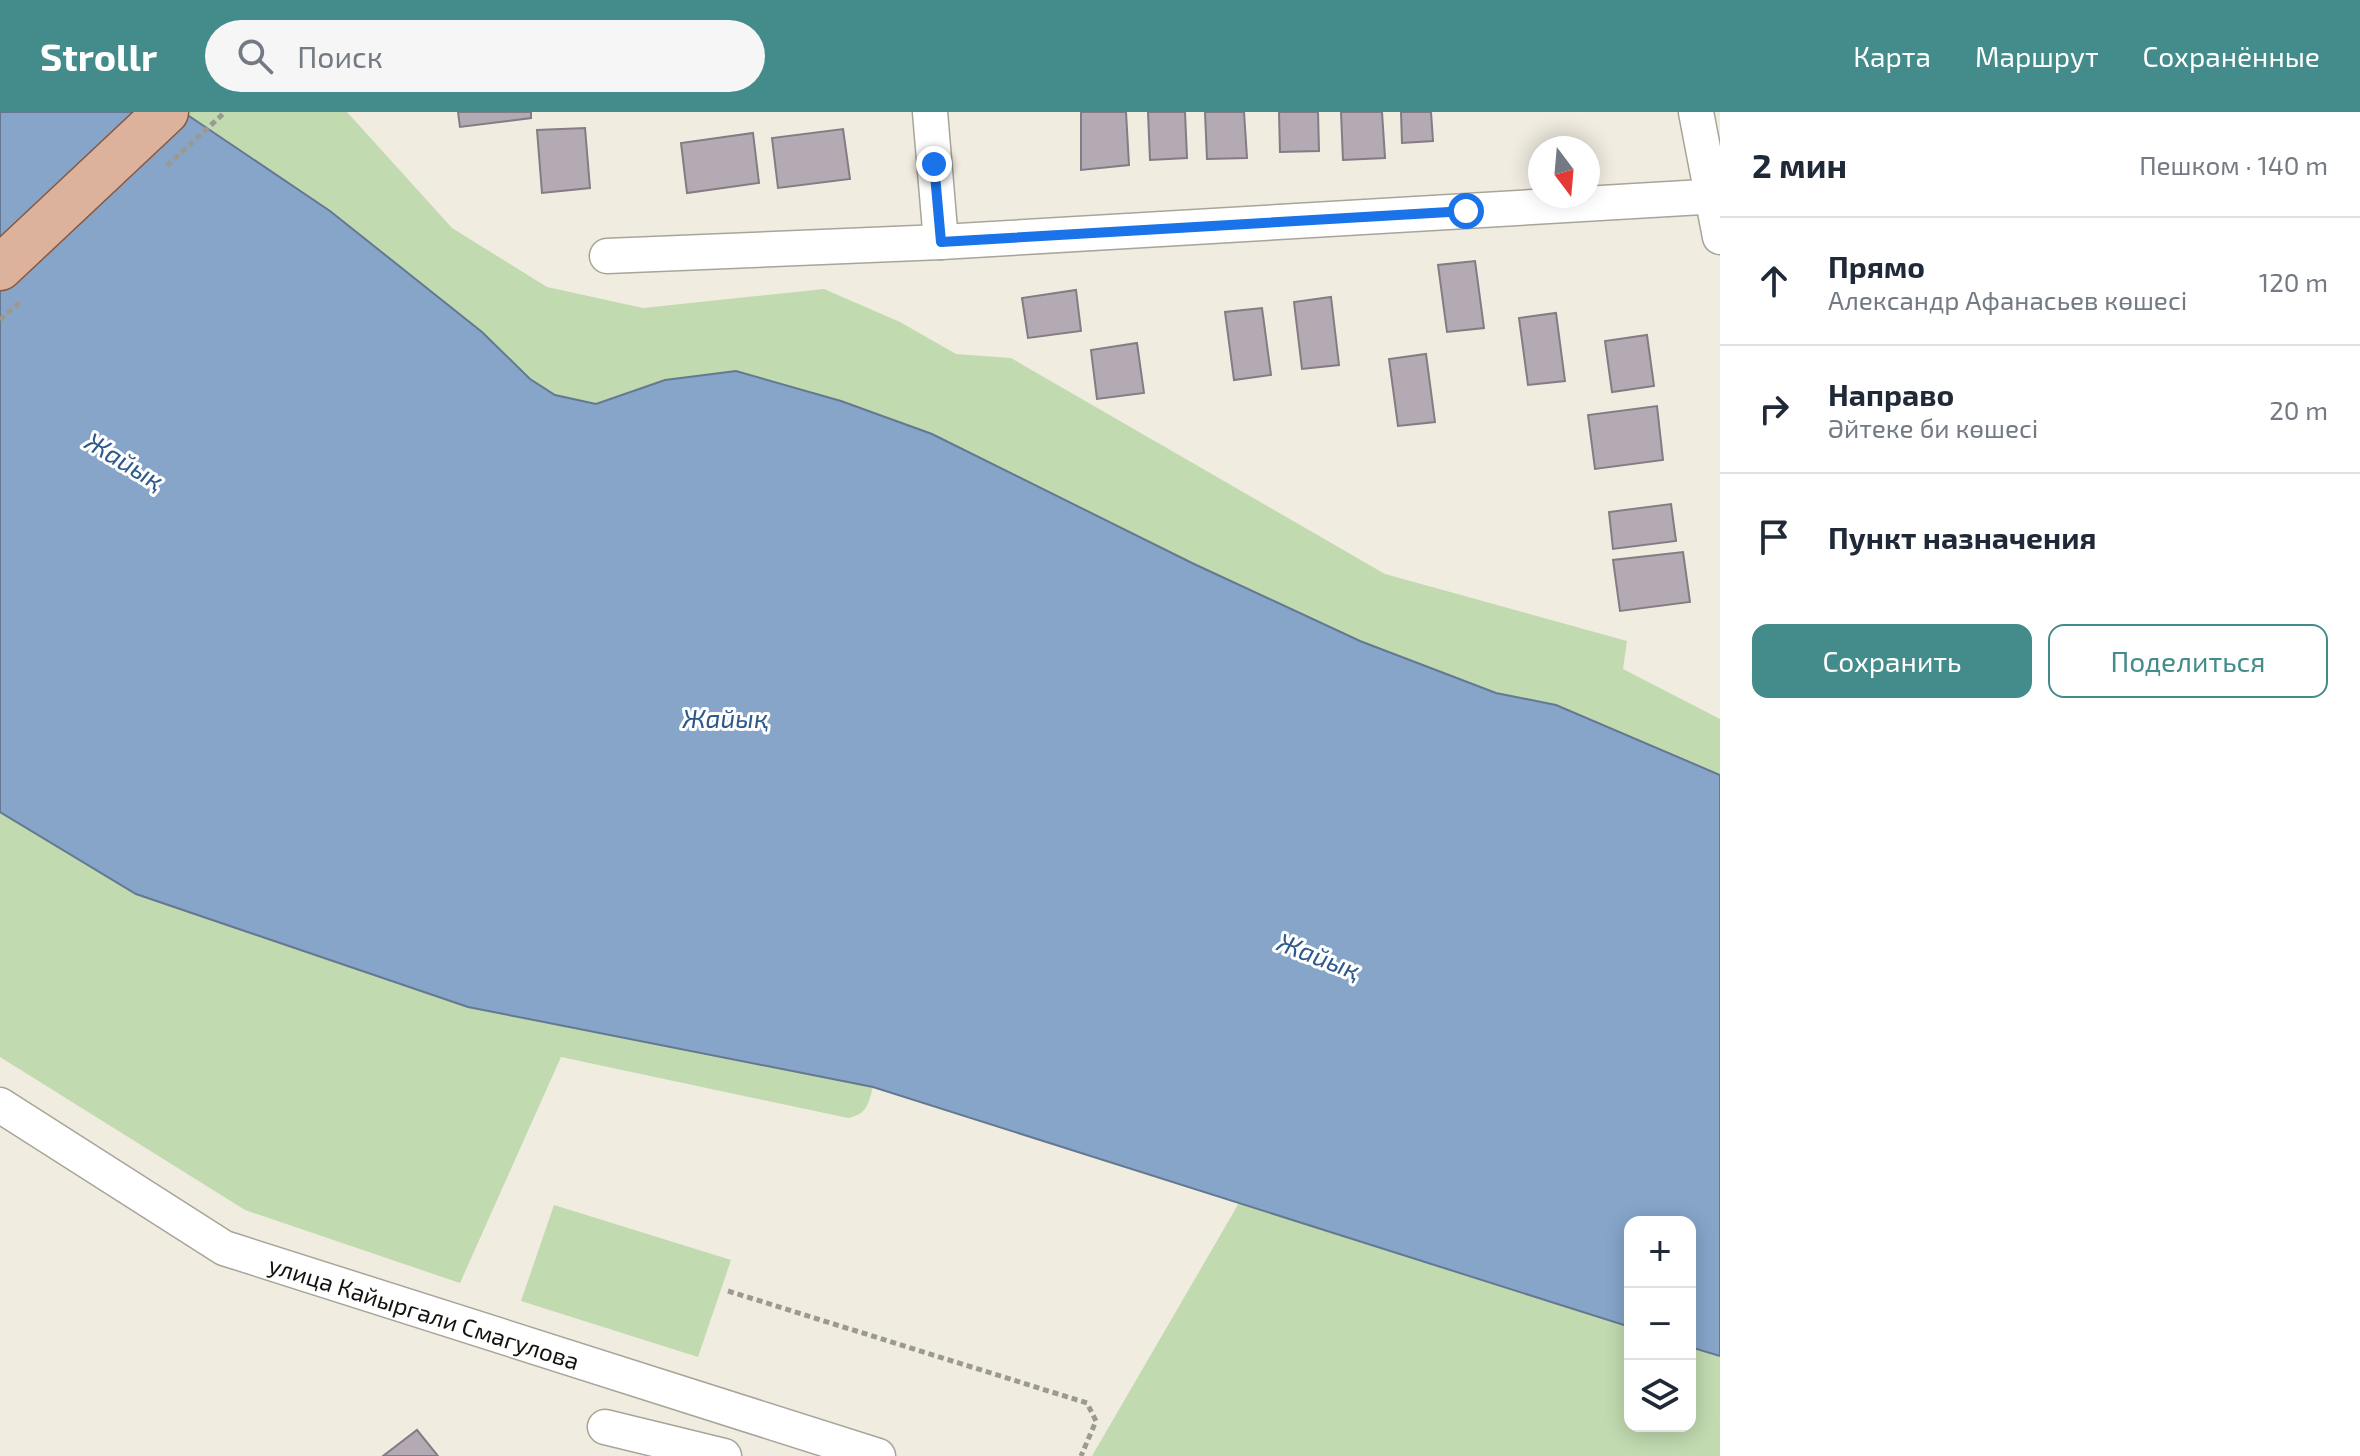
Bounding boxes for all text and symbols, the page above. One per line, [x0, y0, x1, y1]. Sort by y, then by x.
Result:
search box [205, 20, 765, 92]
text: Strollr [40, 33, 157, 79]
icon: search [233, 34, 277, 78]
text: Поиск [297, 38, 383, 74]
text: Карта [1853, 39, 1931, 73]
text: Маршрут [1975, 39, 2099, 73]
text: Сохранённые [2143, 39, 2320, 73]
north arrow [1528, 136, 1600, 208]
text: 2 мин [1752, 144, 1847, 185]
route end [916, 146, 952, 182]
text: Пешком · 140 m [2139, 149, 2328, 180]
route start [1448, 193, 1484, 229]
text: Прямо [1828, 248, 1925, 284]
icon: ahead [1752, 259, 1796, 303]
text: 120 m [2259, 266, 2328, 297]
text: Александр Афанасьев көшесі [1828, 284, 2187, 315]
text: Направо [1828, 376, 1954, 412]
icon: right [1752, 387, 1796, 431]
text: 20 m [2269, 394, 2328, 425]
text: Әйтеке би көшесі [1828, 412, 2038, 443]
water label: Жайық [80, 424, 170, 495]
icon: arrive [1752, 515, 1796, 559]
text: Пункт назначения [1828, 519, 2096, 555]
button: Сохранить [1752, 624, 2032, 698]
button: Поделиться [2048, 624, 2328, 698]
water label: Жайық [681, 702, 768, 733]
water label: Жайық [1273, 925, 1365, 985]
map controls [1624, 1216, 1696, 1432]
button: + [1624, 1216, 1696, 1288]
street label: улица Кайыргали Смагулова [265, 1249, 583, 1375]
button: − [1624, 1288, 1696, 1360]
button: layers [1624, 1360, 1696, 1432]

